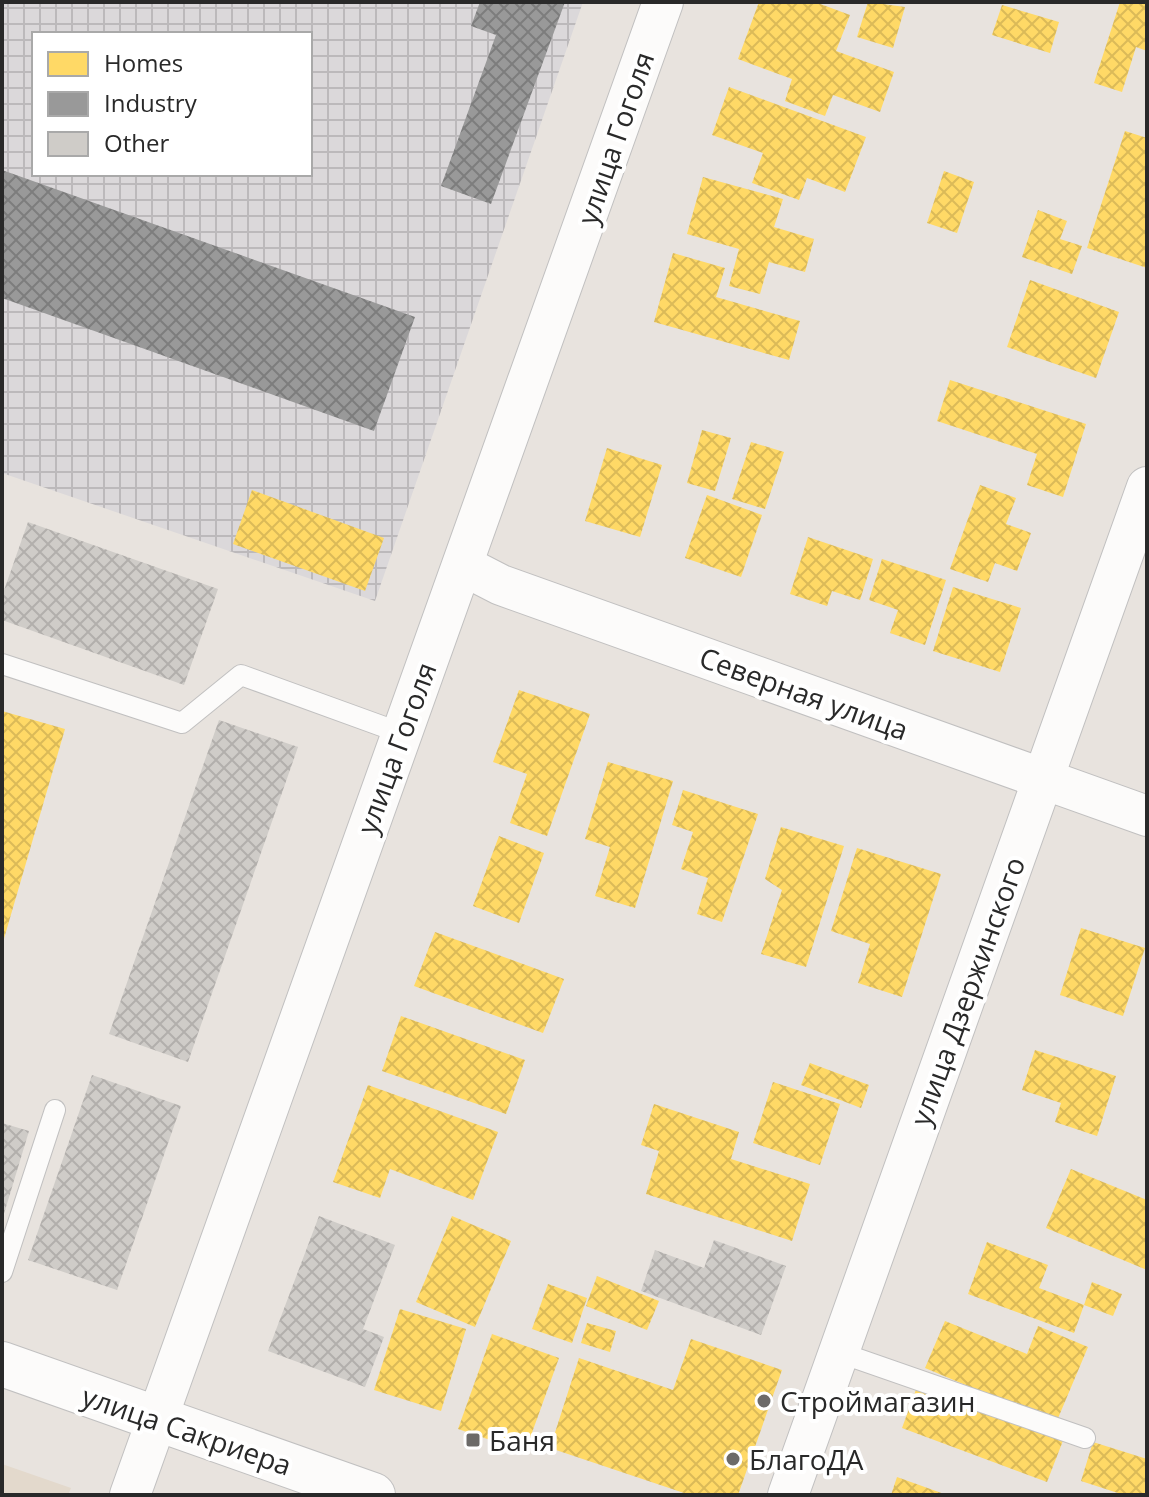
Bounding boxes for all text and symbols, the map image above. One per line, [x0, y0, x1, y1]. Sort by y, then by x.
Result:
legend [32, 32, 312, 176]
text: Homes [104, 46, 183, 79]
street label: улица Гоголя [568, 47, 662, 229]
text: Industry [104, 86, 198, 119]
text: Other [104, 126, 169, 159]
street label: Северная улица [694, 638, 914, 748]
street label: улица Гоголя [347, 657, 445, 839]
street label: улица Дзержинского [901, 851, 1033, 1131]
street label: улица Сакриера [77, 1376, 297, 1484]
place label: Строймагазин [780, 1382, 975, 1420]
marker: Строймагазин [755, 1392, 773, 1410]
place label: Баня [489, 1421, 555, 1459]
marker: Баня [464, 1431, 482, 1449]
place label: БлагоДА [749, 1440, 864, 1478]
marker: БлагоДА [724, 1450, 742, 1468]

